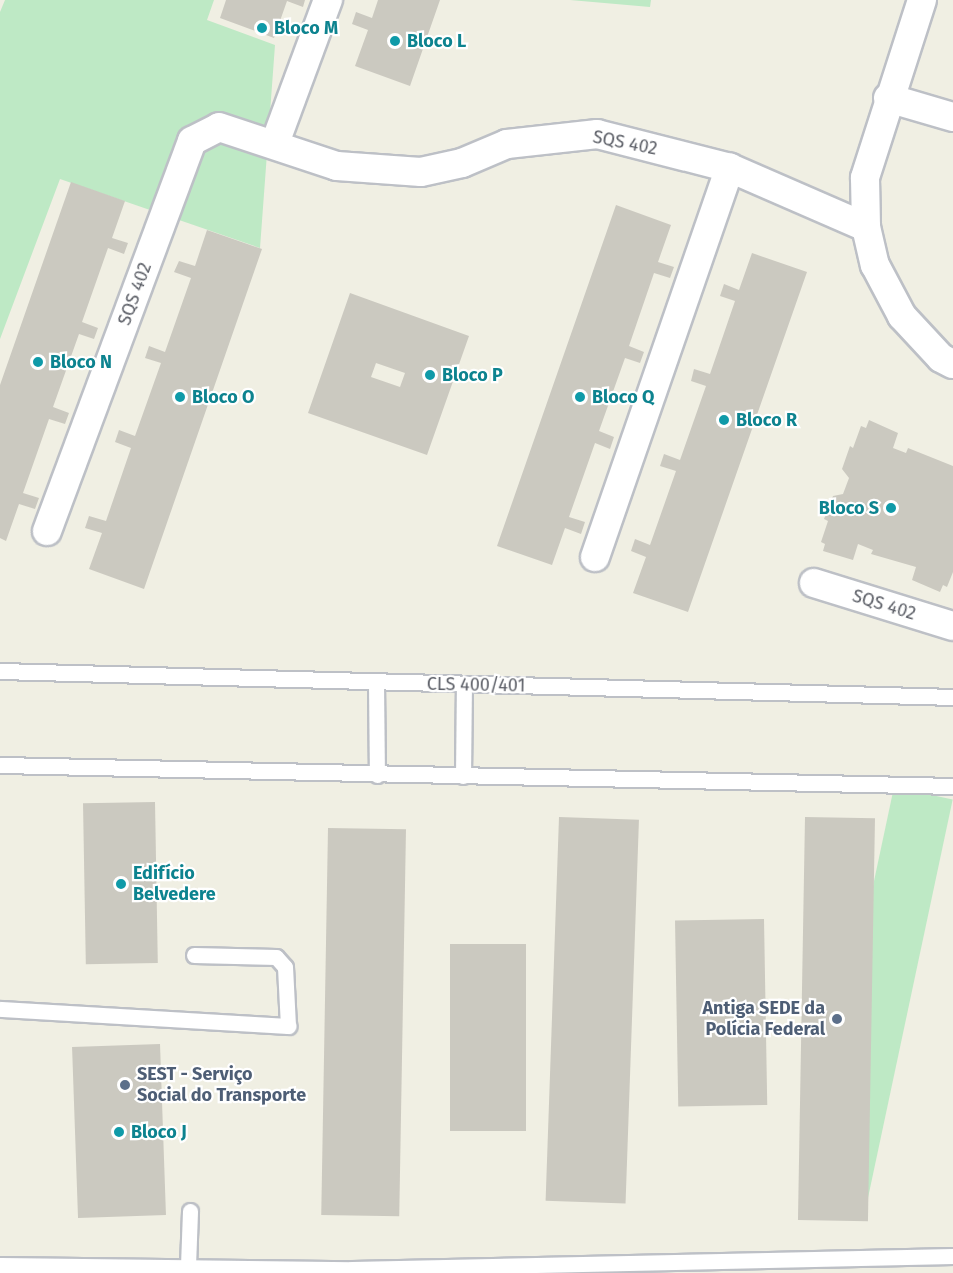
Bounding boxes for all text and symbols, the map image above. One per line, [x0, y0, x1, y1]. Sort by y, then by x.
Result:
place label: Bloco M [274, 17, 338, 39]
marker: Bloco M [255, 21, 269, 35]
place label: Bloco L [407, 30, 466, 52]
marker: Bloco L [388, 34, 402, 48]
street label: SQS 402 [591, 126, 659, 160]
street label: SQS 402 [114, 260, 156, 328]
place label: Bloco N [50, 351, 112, 373]
marker: Bloco N [31, 355, 45, 369]
place label: Bloco P [442, 364, 503, 386]
marker: Bloco P [423, 368, 437, 382]
place label: Bloco O [192, 386, 254, 408]
place label: Bloco Q [592, 386, 654, 408]
marker: Bloco O [173, 390, 187, 404]
marker: Bloco Q [573, 390, 587, 404]
place label: Bloco R [736, 409, 797, 431]
marker: Bloco R [717, 413, 731, 427]
place label: Bloco S [819, 497, 879, 519]
marker: Bloco S [884, 501, 898, 515]
street label: SQS 402 [850, 585, 918, 625]
street label: CLS 400/401 [427, 673, 525, 697]
place label: Edifício Belvedere [133, 863, 216, 906]
marker: Edifício Belvedere [114, 877, 128, 891]
place label: Antiga SEDE da Polícia Federal [702, 998, 825, 1040]
marker: Antiga SEDE da Polícia Federal [830, 1012, 844, 1026]
place label: SEST - Serviço Social do Transporte [137, 1064, 306, 1106]
marker: SEST - Serviço Social do Transporte [118, 1078, 132, 1092]
place label: Bloco J [131, 1121, 187, 1143]
marker: Bloco J [112, 1125, 126, 1139]

